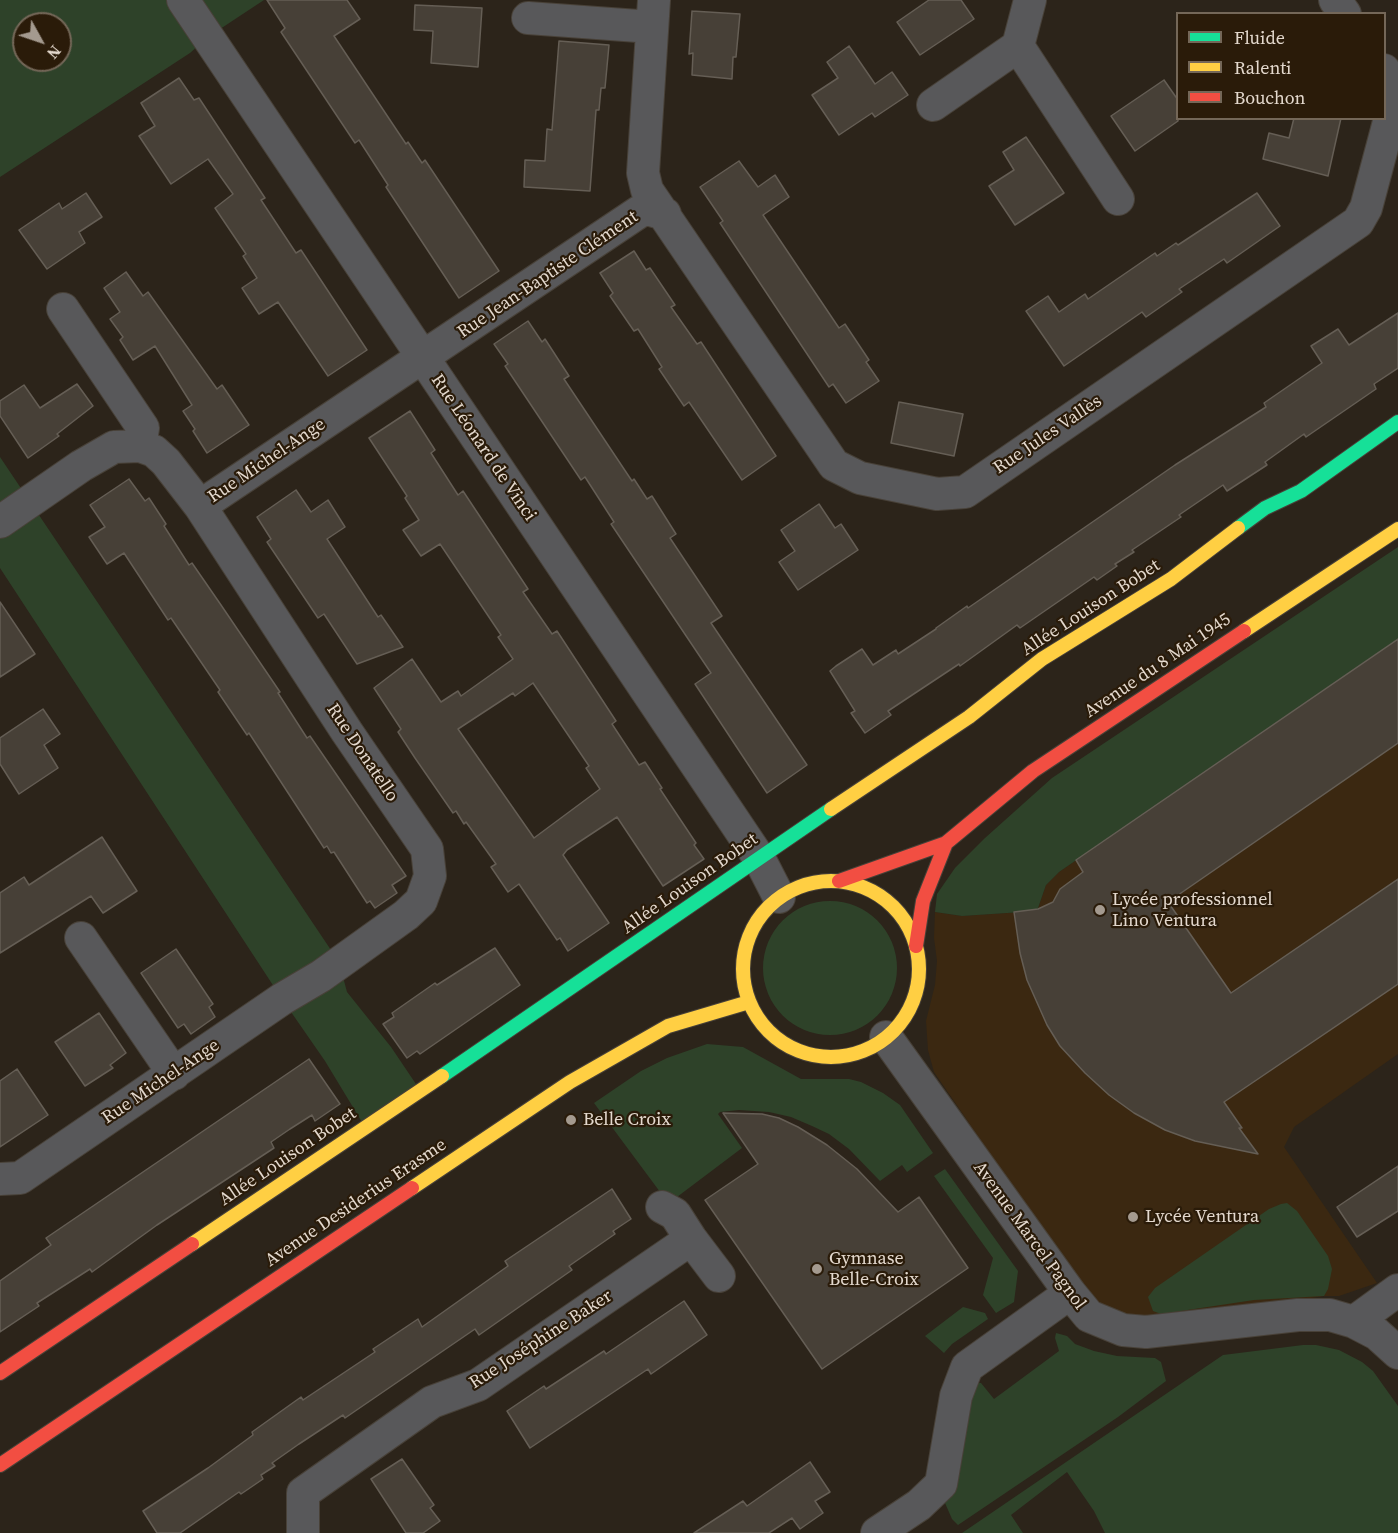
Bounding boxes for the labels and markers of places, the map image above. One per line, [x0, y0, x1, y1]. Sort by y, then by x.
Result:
place label: Lycée professionnel Lino Ventura [1112, 889, 1273, 932]
marker: Lycée professionnel Lino Ventura [1093, 903, 1107, 917]
place label: Belle Croix [583, 1109, 671, 1131]
marker: Belle Croix [564, 1113, 578, 1127]
place label: Lycée Ventura [1145, 1206, 1259, 1228]
marker: Lycée Ventura [1126, 1210, 1140, 1224]
place label: Gymnase Belle-Croix [829, 1248, 919, 1290]
marker: Gymnase Belle-Croix [810, 1262, 824, 1276]

